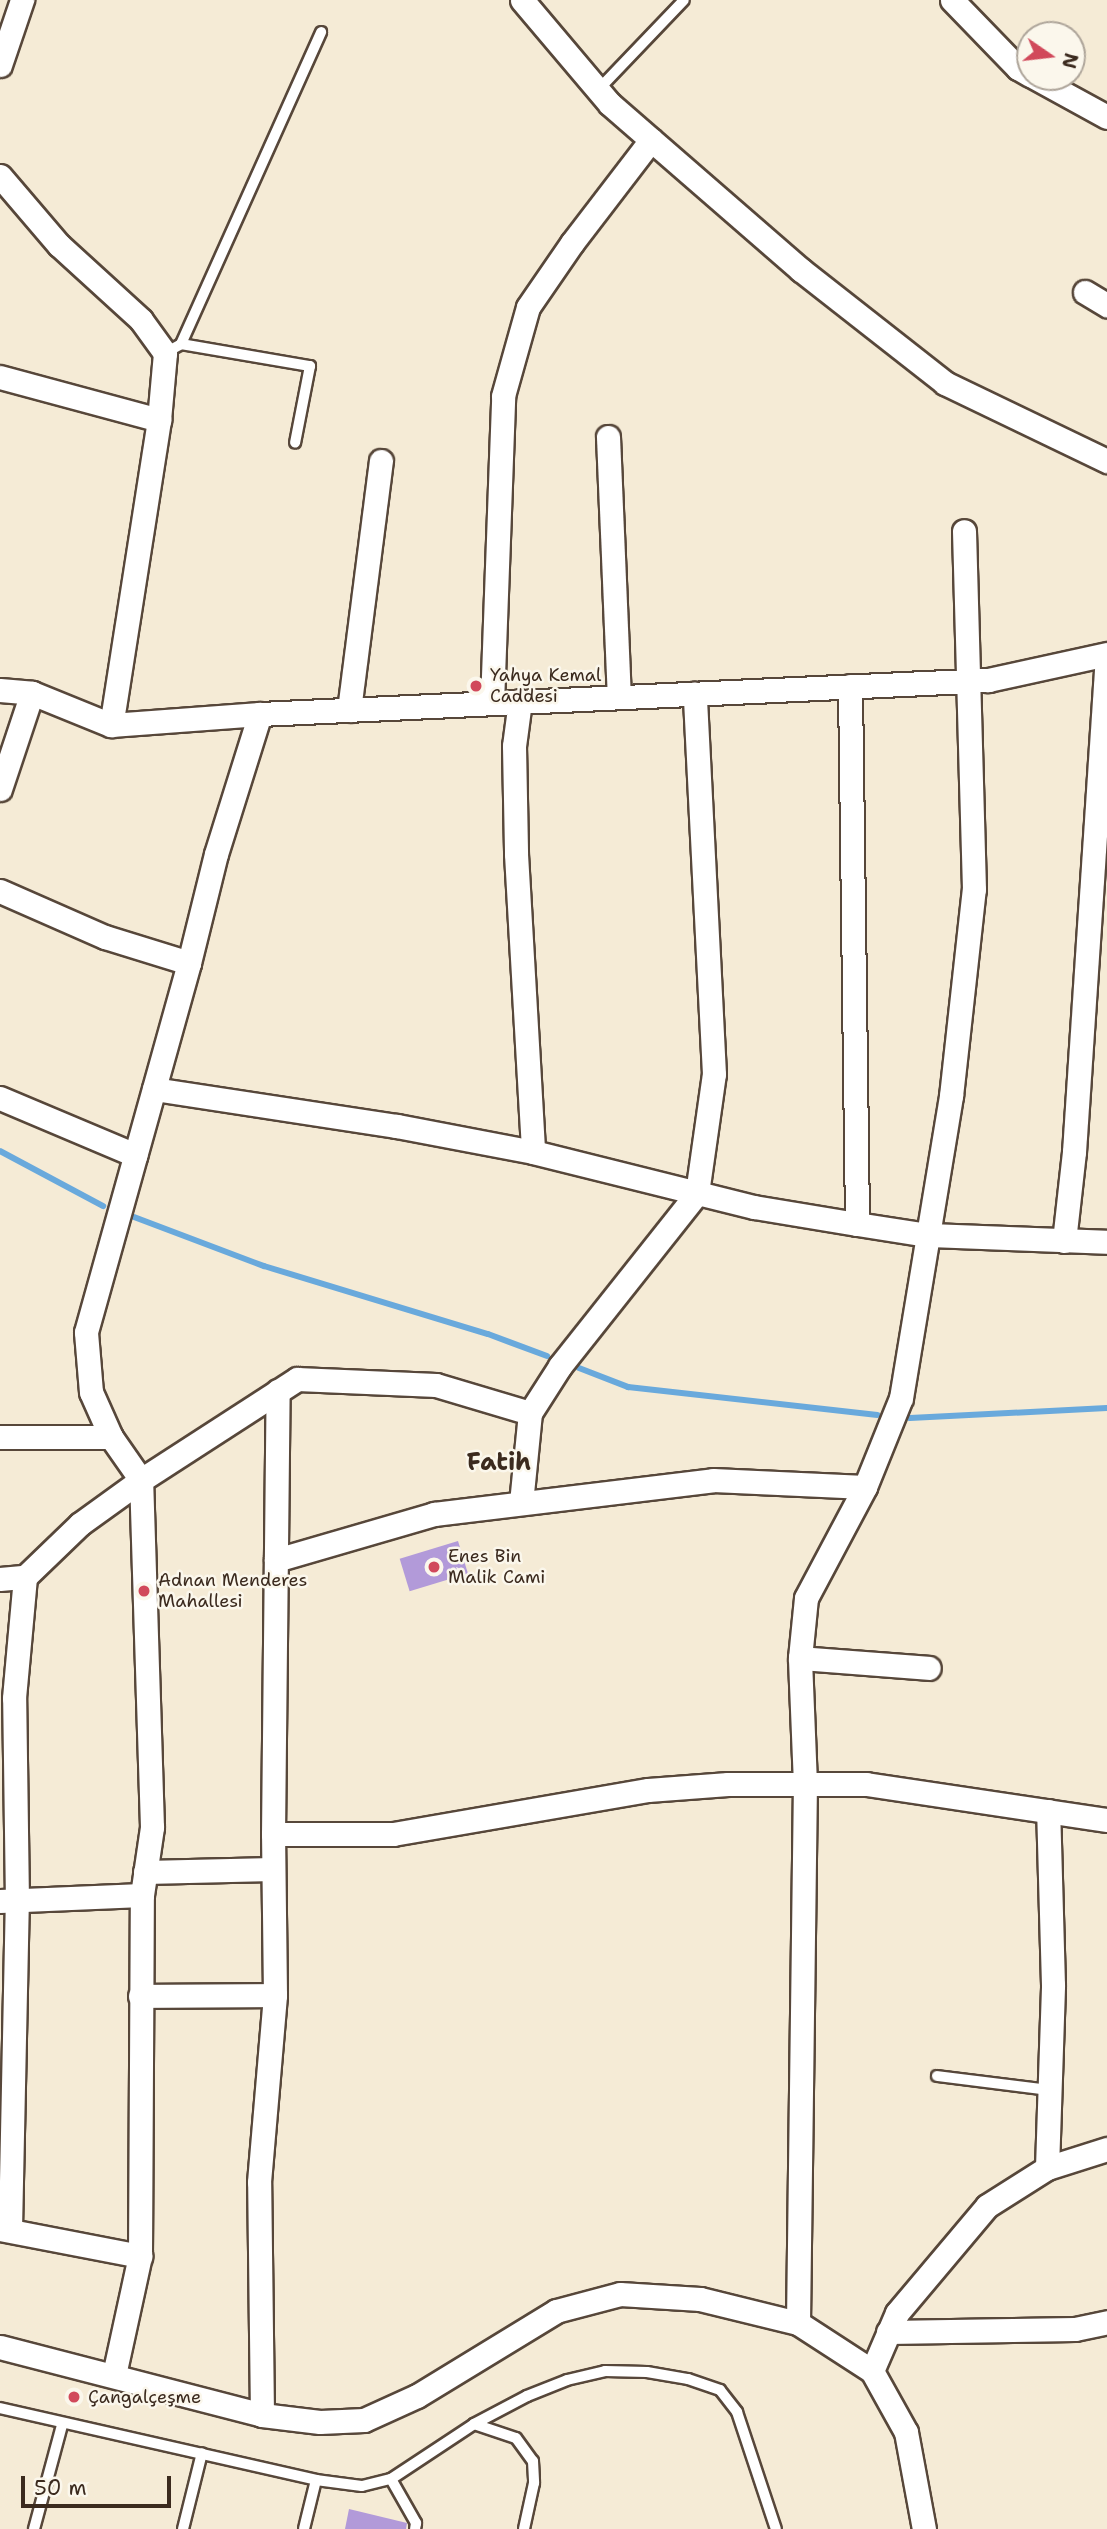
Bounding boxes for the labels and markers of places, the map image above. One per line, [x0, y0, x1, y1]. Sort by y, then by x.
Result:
place label: Yahya Kemal Caddesi [490, 665, 601, 708]
marker: Yahya Kemal Caddesi [468, 678, 484, 694]
place label: Enes Bin Malik Cami [448, 1546, 545, 1588]
marker: Enes Bin Malik Cami [426, 1559, 442, 1575]
place label: Adnan Menderes Mahallesi [158, 1570, 307, 1612]
marker: Adnan Menderes Mahallesi [136, 1583, 152, 1599]
place label: Çangalçeşme [88, 2386, 201, 2408]
marker: Çangalçeşme [66, 2389, 82, 2405]

